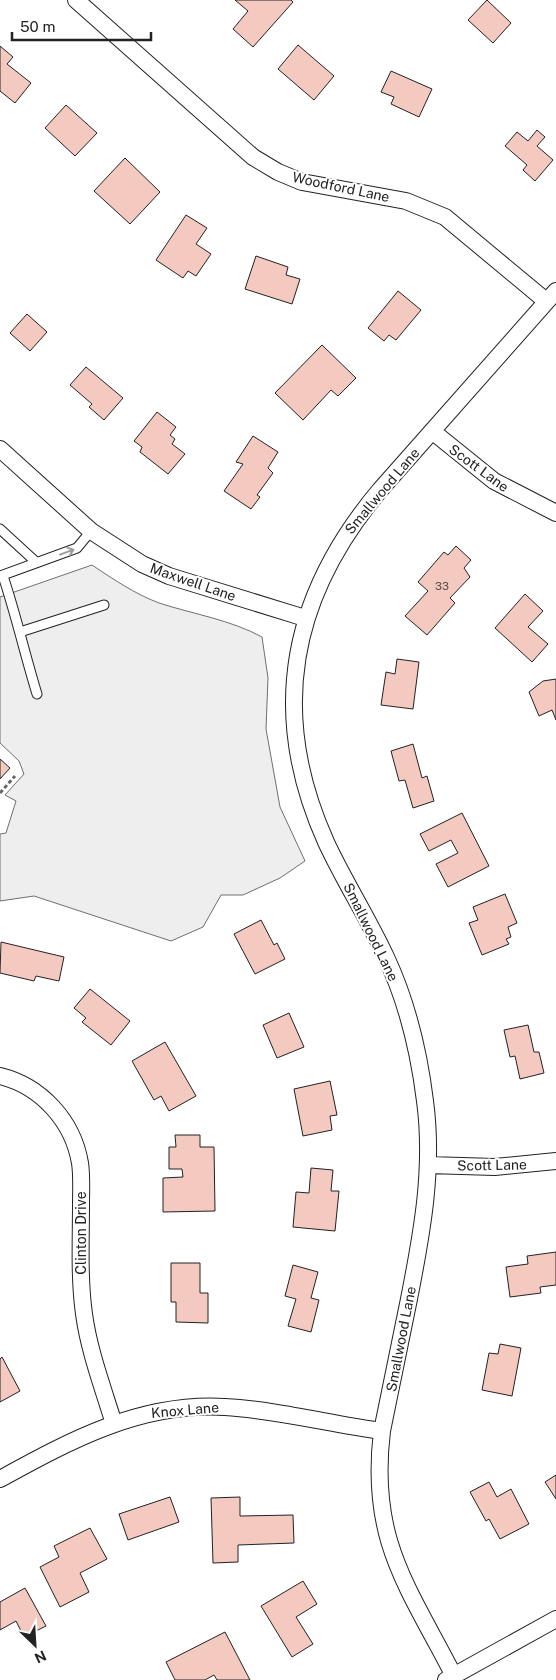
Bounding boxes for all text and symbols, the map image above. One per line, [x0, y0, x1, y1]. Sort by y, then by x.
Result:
scale bar [12, 10, 151, 42]
text: 50 m [20, 18, 55, 35]
street label: Woodford Lane [291, 169, 391, 205]
street label: Scott Lane [446, 441, 512, 495]
street label: Smallwood Lane [341, 445, 423, 537]
one-way arrow [59, 547, 74, 556]
street label: Maxwell Lane [148, 560, 238, 604]
house number: 33 [435, 580, 449, 592]
street label: Smallwood Lane [340, 880, 402, 984]
street label: Scott Lane [457, 1156, 527, 1174]
street label: Clinton Drive [73, 1191, 89, 1275]
street label: Smallwood Lane [383, 1285, 419, 1393]
street label: Knox Lane [150, 1399, 220, 1421]
north arrow [10, 1620, 60, 1670]
text: N [32, 1647, 49, 1666]

